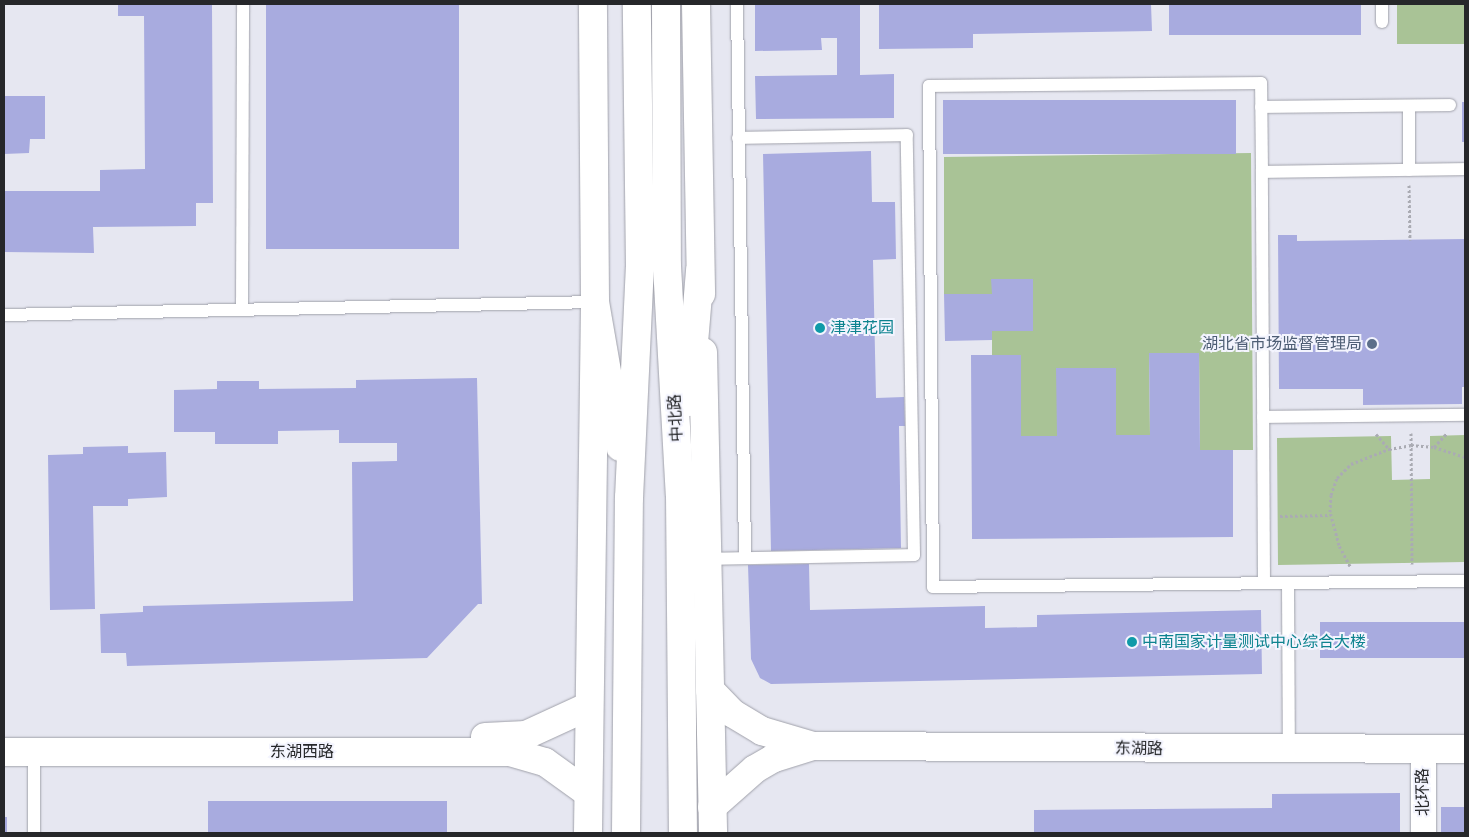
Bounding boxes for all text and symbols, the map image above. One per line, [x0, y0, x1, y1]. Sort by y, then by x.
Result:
place label: 津津花园 [830, 318, 894, 338]
marker: 津津花园 [814, 322, 826, 334]
place label: 湖北省市场监督管理局 [1202, 334, 1362, 354]
marker: 湖北省市场监督管理局 [1366, 338, 1378, 350]
street label: 中北路 [665, 394, 687, 442]
place label: 中南国家计量测试中心综合大楼 [1142, 632, 1366, 652]
marker: 中南国家计量测试中心综合大楼 [1126, 636, 1138, 648]
street label: 东湖路 [1115, 739, 1163, 759]
street label: 东湖西路 [270, 742, 334, 762]
street label: 北环路 [1413, 768, 1433, 816]

